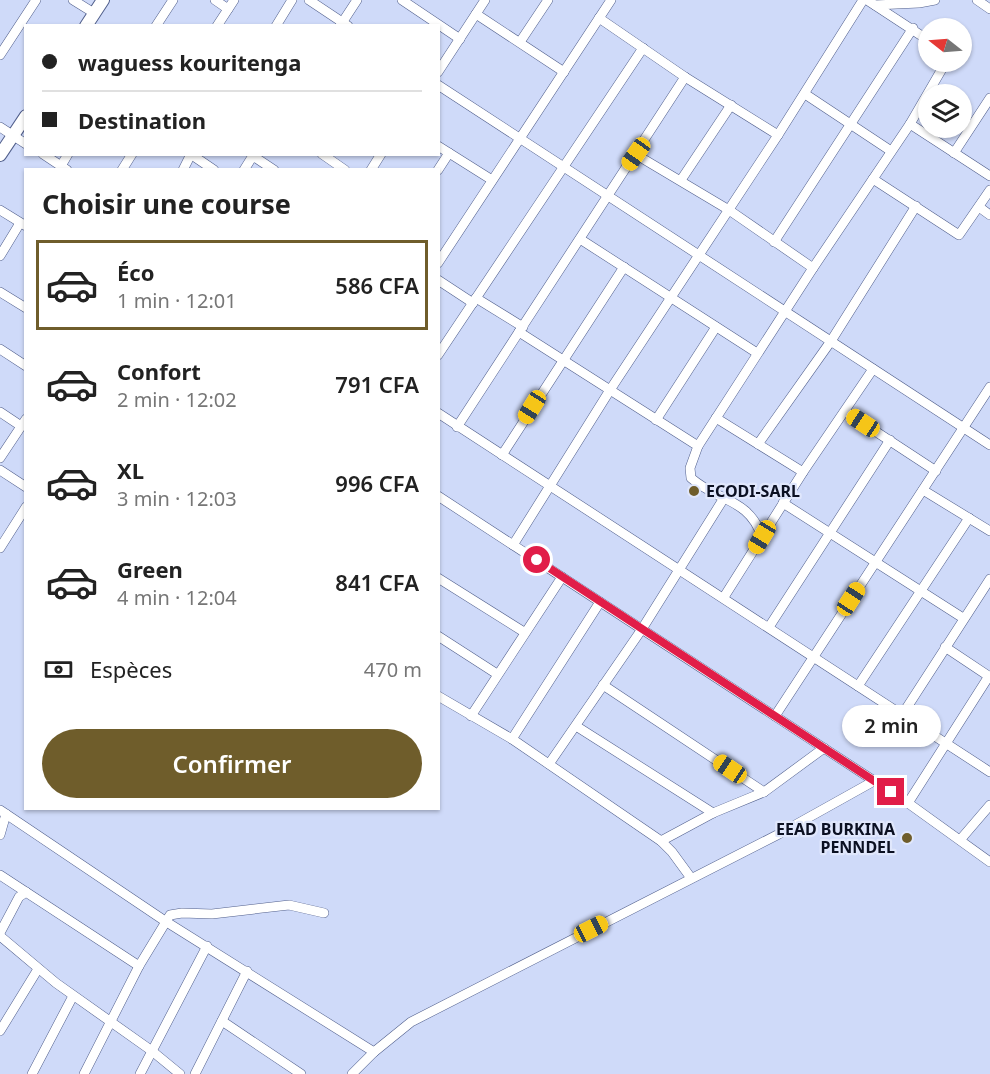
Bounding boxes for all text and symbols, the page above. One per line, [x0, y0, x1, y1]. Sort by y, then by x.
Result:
north arrow [918, 18, 972, 72]
map controls [918, 18, 972, 138]
text: waguess kouritenga [78, 47, 301, 77]
button: layers [918, 84, 972, 138]
text: Destination [78, 105, 206, 135]
car [618, 134, 654, 174]
text: Choisir une course [42, 185, 291, 222]
text: Éco [117, 257, 154, 287]
icon: car [45, 258, 99, 312]
text: 586 CFA [335, 270, 419, 300]
text: 1 min · 12:01 [117, 287, 237, 314]
text: Confort [117, 356, 201, 386]
icon: car [45, 357, 99, 411]
text: 791 CFA [335, 369, 419, 399]
text: 2 min · 12:02 [117, 386, 237, 413]
car [515, 387, 549, 427]
car [843, 406, 883, 440]
text: XL [117, 455, 144, 485]
icon: car [45, 456, 99, 510]
text: 996 CFA [335, 468, 419, 498]
place label: ECODI-SARL [706, 480, 800, 502]
marker: ECODI-SARL [687, 484, 701, 498]
text: 3 min · 12:03 [117, 485, 237, 512]
car [745, 517, 779, 557]
route start [523, 546, 550, 573]
text: Green [117, 554, 183, 584]
icon: car [45, 555, 99, 609]
text: 841 CFA [335, 567, 419, 597]
car [834, 579, 868, 619]
text: 4 min · 12:04 [117, 584, 237, 611]
icon: cash [42, 653, 75, 686]
text: Espèces [90, 654, 172, 684]
text: 470 m [364, 656, 422, 683]
callout: 2 min [842, 705, 940, 747]
text: 2 min [864, 712, 919, 739]
button: Confirmer [42, 729, 422, 798]
car [710, 751, 750, 787]
route end [877, 778, 904, 805]
place label: EEAD BURKINA PENNDEL [776, 818, 896, 858]
marker: EEAD BURKINA PENNDEL [900, 831, 914, 845]
car [571, 913, 611, 945]

